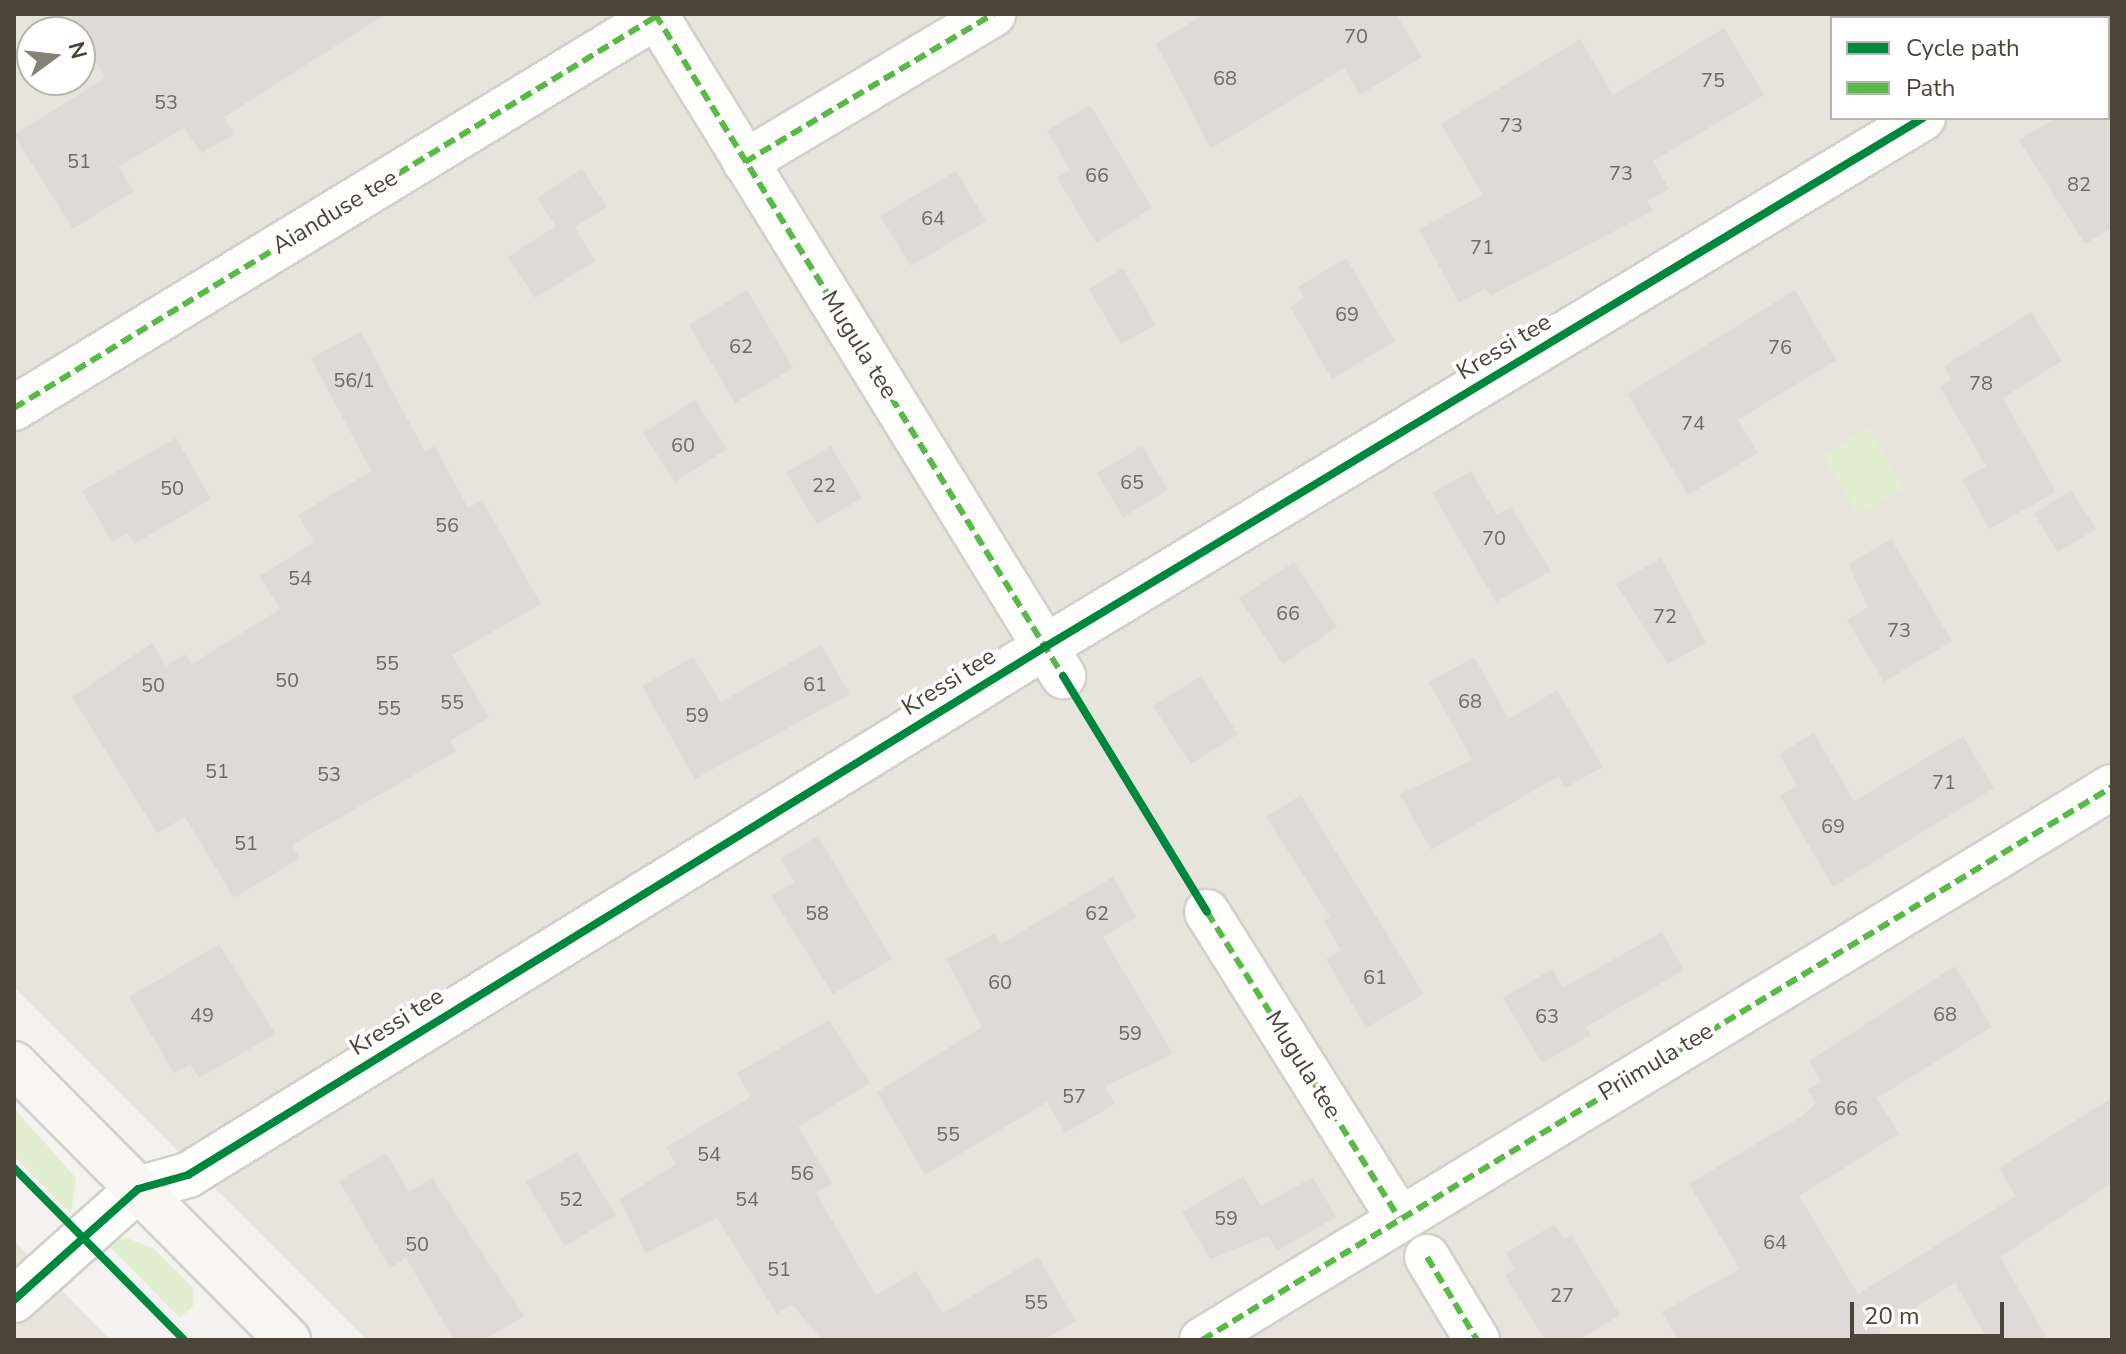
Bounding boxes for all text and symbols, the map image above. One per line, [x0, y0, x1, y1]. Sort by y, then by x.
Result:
north arrow [16, 16, 96, 96]
legend [1830, 16, 2110, 120]
house number: 70 [1344, 24, 1368, 48]
text: Cycle path [1906, 32, 2020, 64]
text: N [61, 38, 94, 62]
house number: 68 [1213, 66, 1237, 90]
house number: 75 [1701, 68, 1725, 92]
text: Path [1906, 72, 1955, 104]
house number: 53 [154, 90, 178, 114]
house number: 73 [1499, 113, 1523, 137]
house number: 51 [67, 149, 91, 173]
house number: 73 [1609, 161, 1633, 185]
street label: Aianduse tee [267, 163, 403, 261]
house number: 66 [1085, 163, 1109, 187]
house number: 82 [2067, 172, 2091, 196]
house number: 64 [921, 206, 945, 230]
house number: 71 [1470, 235, 1494, 259]
street label: Mugula tee [815, 286, 903, 404]
house number: 69 [1335, 302, 1359, 326]
street label: Kressi tee [1452, 308, 1556, 386]
house number: 62 [729, 334, 753, 358]
house number: 76 [1768, 335, 1792, 359]
house number: 56/1 [333, 368, 375, 392]
house number: 78 [1969, 371, 1993, 395]
house number: 74 [1681, 411, 1705, 435]
house number: 60 [671, 433, 695, 457]
house number: 65 [1120, 470, 1144, 494]
house number: 22 [812, 473, 836, 497]
house number: 50 [160, 476, 184, 500]
house number: 56 [435, 513, 459, 537]
house number: 70 [1482, 526, 1506, 550]
house number: 54 [288, 566, 312, 590]
house number: 66 [1276, 601, 1300, 625]
house number: 72 [1653, 604, 1677, 628]
house number: 73 [1887, 618, 1911, 642]
street label: Kressi tee [897, 642, 1001, 722]
house number: 55 [375, 651, 399, 675]
house number: 50 [275, 668, 299, 692]
house number: 61 [803, 672, 827, 696]
house number: 50 [141, 673, 165, 697]
house number: 68 [1458, 689, 1482, 713]
house number: 55 [440, 690, 464, 714]
house number: 55 [377, 696, 401, 720]
house number: 59 [685, 703, 709, 727]
house number: 51 [205, 759, 229, 783]
house number: 53 [317, 762, 341, 786]
house number: 71 [1932, 770, 1956, 794]
house number: 69 [1821, 814, 1845, 838]
house number: 51 [234, 831, 258, 855]
house number: 58 [805, 901, 829, 925]
house number: 62 [1085, 901, 1109, 925]
house number: 61 [1363, 965, 1387, 989]
house number: 60 [988, 970, 1012, 994]
street label: Kressi tee [345, 982, 449, 1062]
house number: 68 [1933, 1002, 1957, 1026]
house number: 49 [190, 1003, 214, 1027]
house number: 63 [1535, 1004, 1559, 1028]
street label: Mugula tee [1259, 1006, 1347, 1124]
street label: Priimula tee [1594, 1017, 1718, 1107]
house number: 59 [1118, 1021, 1142, 1045]
house number: 57 [1062, 1084, 1086, 1108]
house number: 66 [1834, 1096, 1858, 1120]
house number: 55 [936, 1122, 960, 1146]
house number: 54 [697, 1142, 721, 1166]
house number: 56 [790, 1161, 814, 1185]
house number: 52 [559, 1187, 583, 1211]
house number: 54 [735, 1187, 759, 1211]
house number: 59 [1214, 1206, 1238, 1230]
house number: 64 [1763, 1230, 1787, 1254]
house number: 50 [405, 1232, 429, 1256]
house number: 51 [767, 1257, 791, 1281]
house number: 27 [1550, 1283, 1574, 1307]
scale bar [1854, 1286, 2008, 1336]
house number: 55 [1024, 1290, 1048, 1314]
text: 20 m [1864, 1300, 1920, 1332]

